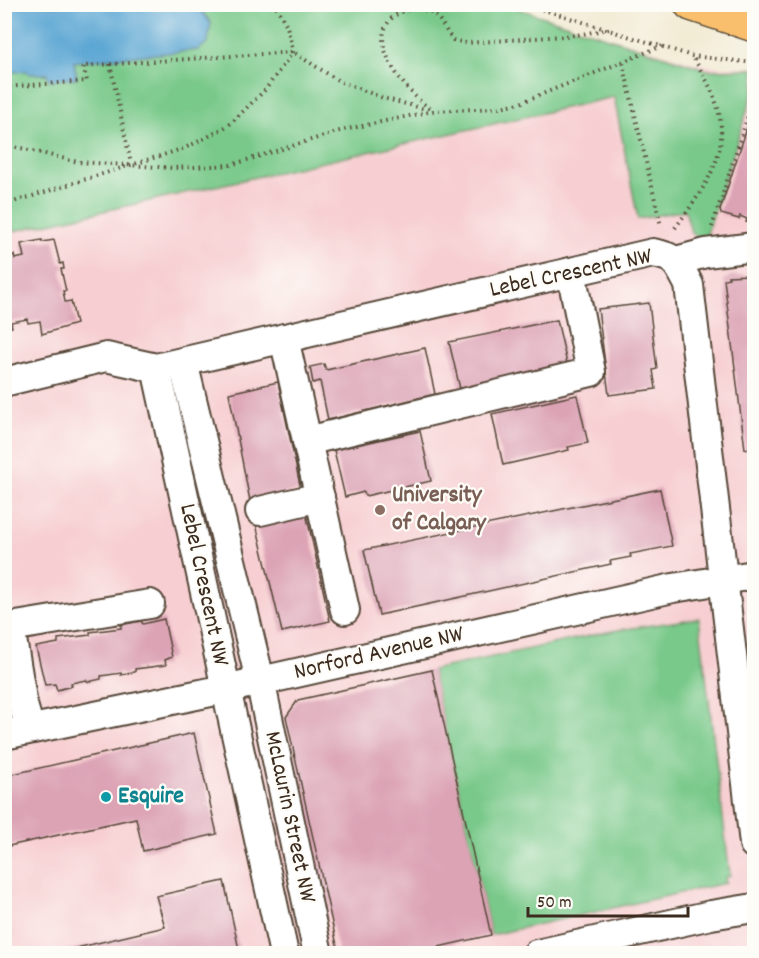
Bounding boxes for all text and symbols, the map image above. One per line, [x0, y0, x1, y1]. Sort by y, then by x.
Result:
street label: Lebel Crescent NW [487, 240, 656, 308]
place label: University of Calgary [392, 479, 487, 541]
street label: Lebel Crescent NW [169, 501, 237, 670]
marker: University of Calgary [373, 503, 387, 517]
street label: Norford Avenue NW [291, 618, 467, 690]
street label: McLaurin Street NW [254, 728, 324, 906]
place label: Esquire [118, 780, 184, 814]
marker: Esquire [99, 790, 113, 804]
scale bar [528, 880, 688, 918]
text: 50 m [537, 891, 572, 916]

